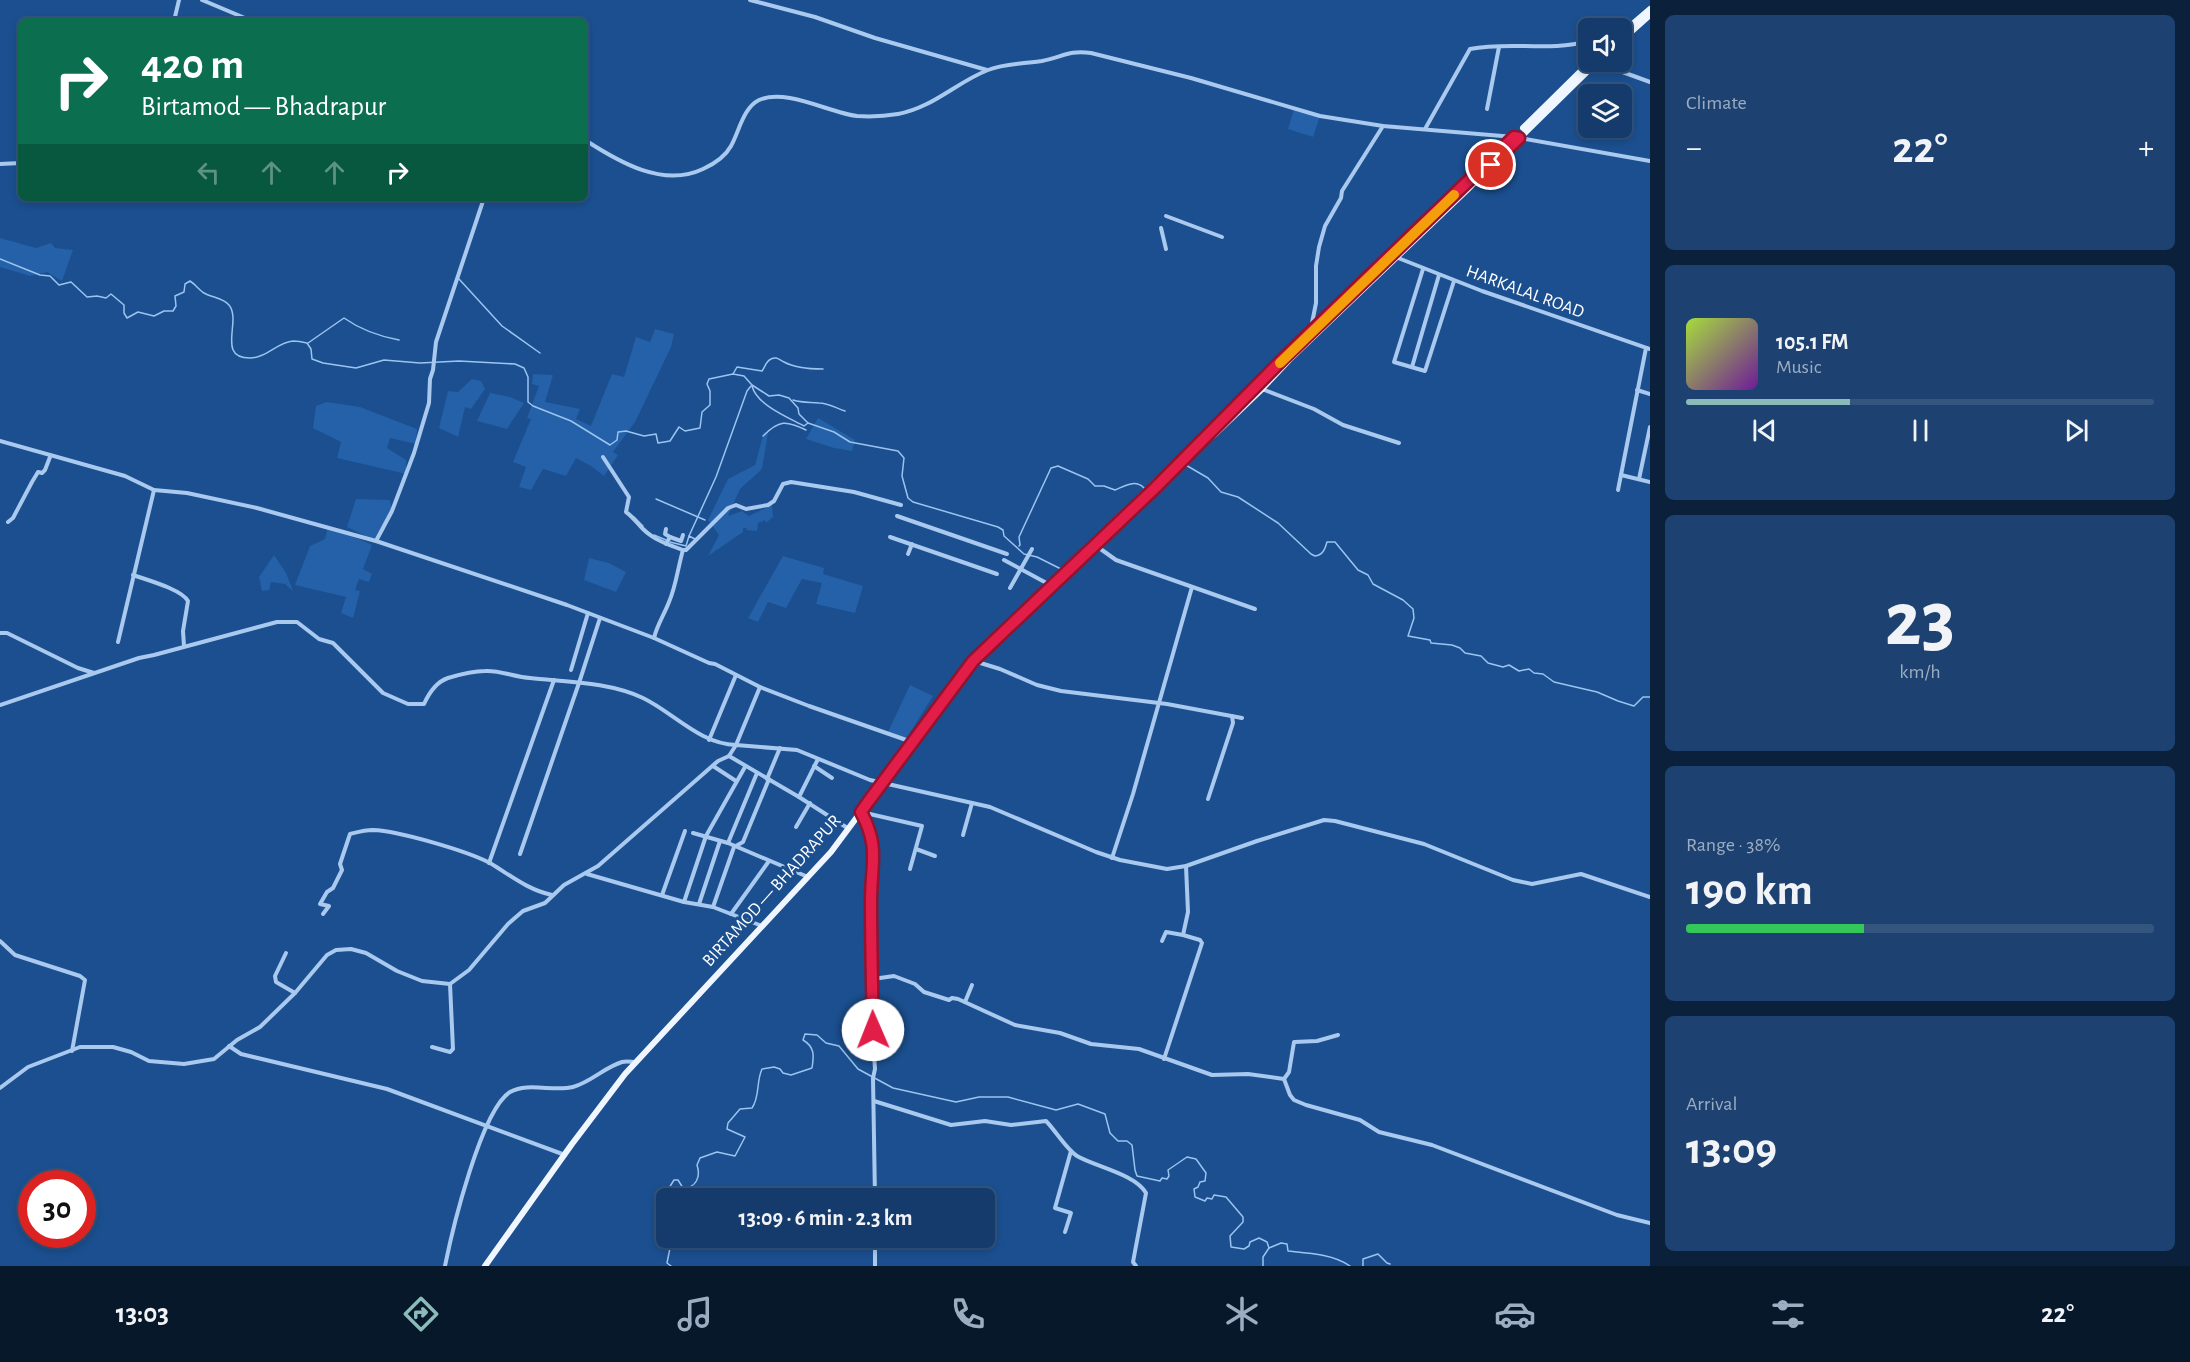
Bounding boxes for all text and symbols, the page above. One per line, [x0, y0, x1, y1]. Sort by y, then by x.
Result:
map controls [1578, 18, 1632, 138]
button: sound [1578, 18, 1632, 72]
icon: right [42, 42, 120, 120]
text: 420 m [141, 44, 244, 86]
button: layers [1578, 84, 1632, 138]
text: Birtamod — Bhadrapur [141, 93, 386, 120]
text: Climate [1686, 93, 1747, 113]
text: 22° [1892, 126, 1948, 171]
text: − [1686, 132, 1702, 165]
text: + [2138, 132, 2154, 165]
pin [1465, 139, 1516, 190]
icon: arrive [1474, 148, 1507, 181]
icon: left [192, 156, 225, 189]
icon: ahead [255, 156, 288, 189]
icon: ahead [318, 156, 351, 189]
icon: right [381, 156, 414, 189]
street label: HARKALAL ROAD [1464, 262, 1586, 322]
text: 105.1 FM [1776, 331, 1849, 353]
text: Music [1776, 357, 1822, 377]
icon: previous [1748, 414, 1781, 447]
icon: pause [1904, 414, 1937, 447]
icon: next [2060, 414, 2093, 447]
text: 23 [1885, 582, 1955, 660]
text: km/h [1899, 662, 1941, 682]
street label: BIRTAMOD — BHADRAPUR [699, 812, 845, 970]
text: Range · 38% [1686, 835, 1780, 855]
text: 190 km [1686, 868, 1813, 913]
position arrow [841, 998, 905, 1062]
text: Arrival [1686, 1094, 1737, 1114]
text: 13:09 [1686, 1127, 1777, 1172]
speed limit sign: 30 [18, 1170, 96, 1248]
text: 13:09 · 6 min · 2.3 km [739, 1207, 912, 1229]
icon: directions [400, 1293, 442, 1335]
icon: music [674, 1293, 716, 1335]
icon: phone [947, 1293, 989, 1335]
icon: climate [1221, 1293, 1263, 1335]
icon: car [1494, 1293, 1536, 1335]
icon: filters [1767, 1293, 1809, 1335]
text: 13:03 [116, 1300, 169, 1327]
text: 22° [2041, 1300, 2074, 1327]

